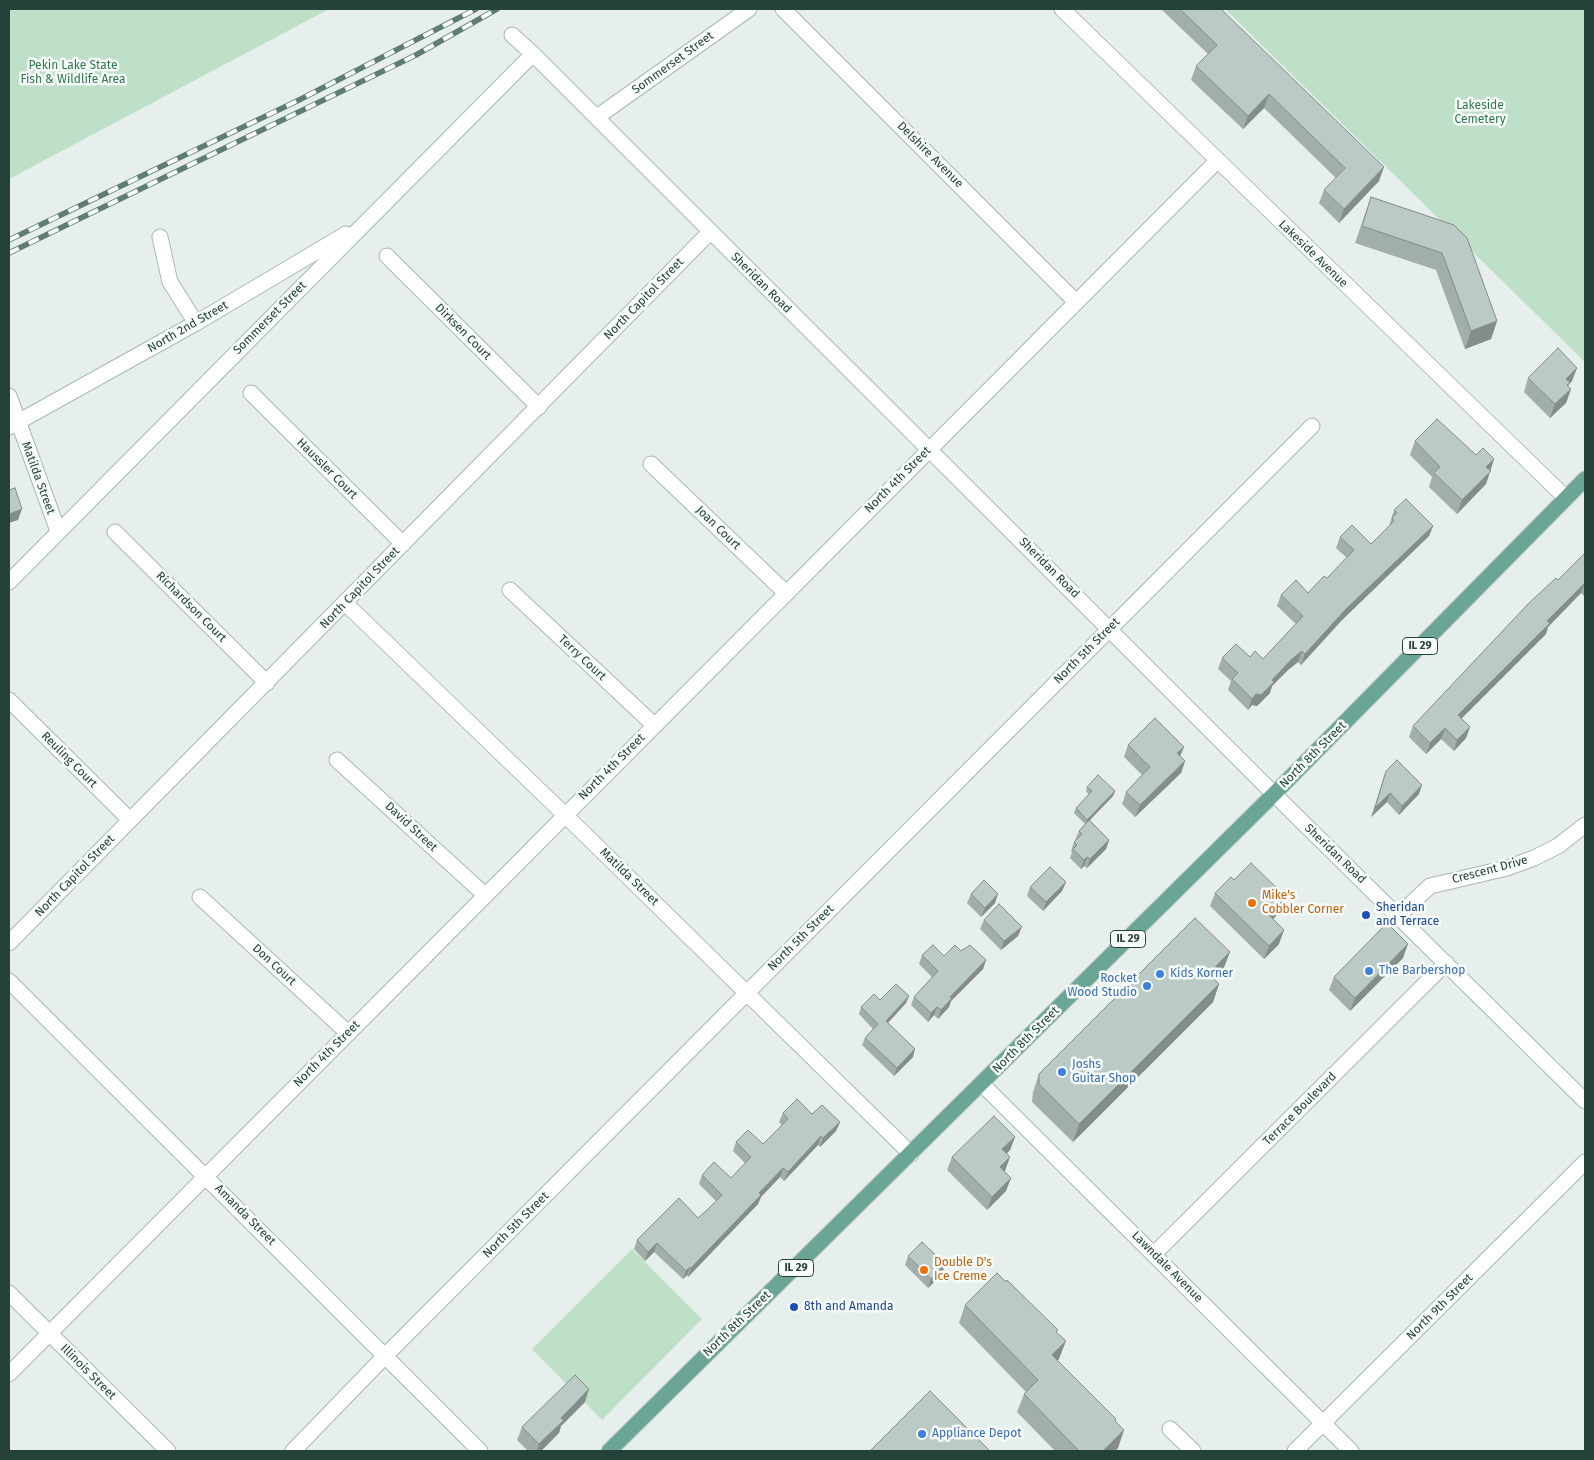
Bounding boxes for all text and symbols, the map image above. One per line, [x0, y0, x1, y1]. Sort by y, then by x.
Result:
street label: Sommerset Street [629, 29, 717, 97]
park label: Pekin Lake State Fish & Wildlife Area [20, 59, 126, 87]
park label: Lakeside Cemetery [1454, 99, 1506, 127]
street label: Delshire Avenue [894, 119, 966, 191]
street label: Lakeside Avenue [1275, 217, 1351, 291]
street label: Sheridan Road [728, 250, 794, 316]
street label: North Capitol Street [601, 255, 687, 343]
street label: Sommerset Street [231, 279, 309, 357]
street label: North 2nd Street [145, 298, 231, 356]
street label: Dirksen Court [432, 301, 494, 363]
street label: Haussler Court [294, 436, 360, 502]
street label: Matilda Street [18, 440, 58, 516]
street label: North 4th Street [862, 444, 934, 516]
street label: Joan Court [693, 503, 743, 553]
street label: Sheridan Road [1016, 535, 1082, 601]
street label: North Capitol Street [317, 544, 403, 632]
street label: Richardson Court [153, 569, 229, 645]
street label: North 5th Street [1051, 615, 1123, 687]
street label: Terry Court [555, 632, 609, 684]
road number: IL 29 [1402, 637, 1438, 654]
street label: North 8th Street [1277, 719, 1349, 791]
street label: Reuling Court [38, 729, 100, 791]
street label: North 4th Street [576, 731, 648, 803]
street label: David Street [382, 799, 440, 855]
street label: Sheridan Road [1301, 821, 1369, 887]
street label: North Capitol Street [32, 832, 118, 920]
street label: Matilda Street [596, 845, 662, 909]
street label: Crescent Drive [1451, 853, 1529, 887]
place label: Mike's Cobbler Corner [1262, 889, 1344, 917]
marker: Mike's Cobbler Corner [1246, 897, 1258, 909]
place label: Sheridan and Terrace [1376, 901, 1439, 929]
street label: North 5th Street [765, 902, 837, 974]
marker: Sheridan and Terrace [1360, 909, 1372, 921]
road number: IL 29 [1110, 931, 1146, 948]
street label: Don Court [249, 941, 299, 989]
place label: The Barbershop [1379, 964, 1465, 978]
marker: The Barbershop [1363, 965, 1375, 977]
place label: Kids Korner [1170, 967, 1233, 981]
marker: Kids Korner [1154, 968, 1166, 980]
place label: Rocket Wood Studio [1067, 972, 1137, 1000]
marker: Rocket Wood Studio [1141, 980, 1153, 992]
street label: North 8th Street [990, 1004, 1062, 1076]
street label: North 4th Street [291, 1018, 363, 1090]
place label: Joshs Guitar Shop [1072, 1058, 1136, 1086]
marker: Joshs Guitar Shop [1056, 1066, 1068, 1078]
street label: Terrace Boulevard [1260, 1069, 1340, 1149]
street label: Amanda Street [212, 1182, 278, 1248]
street label: North 5th Street [480, 1189, 552, 1261]
street label: Lawndale Avenue [1128, 1228, 1206, 1306]
place label: Double D's Ice Creme [934, 1256, 992, 1284]
road number: IL 29 [778, 1260, 814, 1276]
marker: Double D's Ice Creme [918, 1264, 930, 1276]
street label: North 9th Street [1404, 1271, 1476, 1343]
street label: North 8th Street [700, 1288, 774, 1360]
place label: 8th and Amanda [804, 1300, 893, 1314]
marker: 8th and Amanda [788, 1301, 800, 1313]
street label: Illinois Street [57, 1341, 119, 1403]
place label: Appliance Depot [932, 1427, 1022, 1441]
marker: Appliance Depot [916, 1428, 928, 1440]

